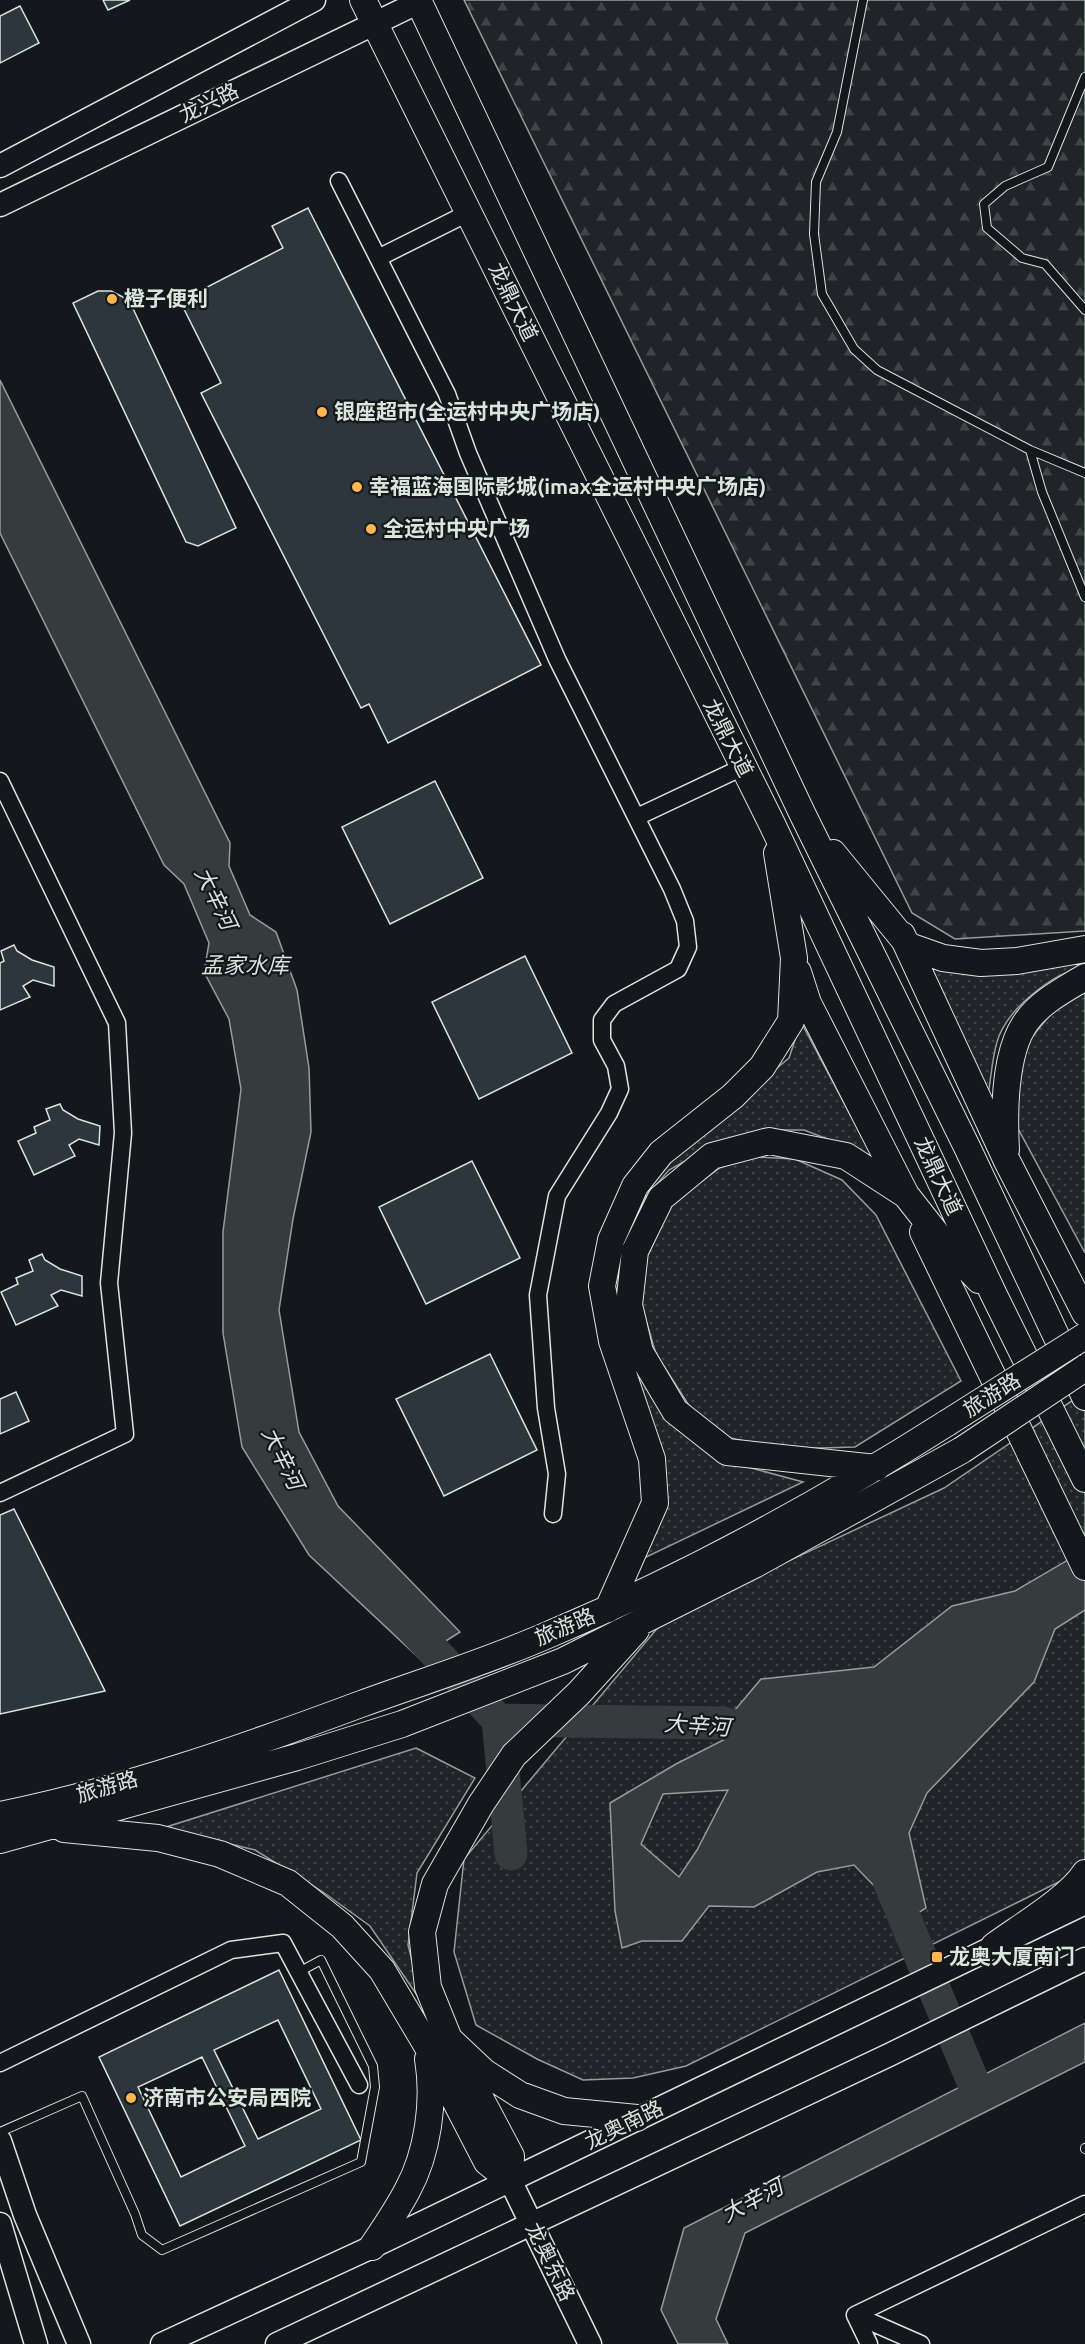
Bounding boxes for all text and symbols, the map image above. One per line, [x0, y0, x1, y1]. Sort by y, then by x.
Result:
street label: 龙兴路 [175, 78, 242, 127]
street label: 龙鼎大道 [485, 259, 543, 345]
place label: 橙子便利 [124, 286, 208, 310]
marker: 橙子便利 [105, 292, 119, 306]
place label: 银座超市(全运村中央广场店) [334, 399, 601, 423]
marker: 银座超市(全运村中央广场店) [315, 405, 329, 419]
place label: 幸福蓝海国际影城(imax全运村中央广场店) [369, 474, 766, 498]
marker: 幸福蓝海国际影城(imax全运村中央广场店) [350, 480, 364, 494]
place label: 全运村中央广场 [383, 516, 530, 540]
marker: 全运村中央广场 [364, 522, 378, 536]
street label: 龙鼎大道 [699, 695, 759, 780]
water label: 大辛河 [191, 863, 244, 937]
water label: 孟家水库 [201, 952, 293, 977]
street label: 龙鼎大道 [910, 1132, 968, 1219]
street label: 旅游路 [958, 1367, 1025, 1421]
water label: 大辛河 [258, 1423, 311, 1497]
street label: 旅游路 [531, 1603, 598, 1649]
water label: 大辛河 [663, 1710, 735, 1740]
street label: 旅游路 [73, 1766, 140, 1806]
place label: 龙奥大厦南门 [949, 1944, 1075, 1968]
marker: 龙奥大厦南门 [930, 1950, 944, 1964]
place label: 济南市公安局西院 [143, 2085, 311, 2109]
marker: 济南市公安局西院 [124, 2091, 138, 2105]
street label: 龙奥南路 [581, 2095, 667, 2153]
water label: 大辛河 [717, 2171, 790, 2226]
street label: 龙奥东路 [522, 2219, 580, 2305]

